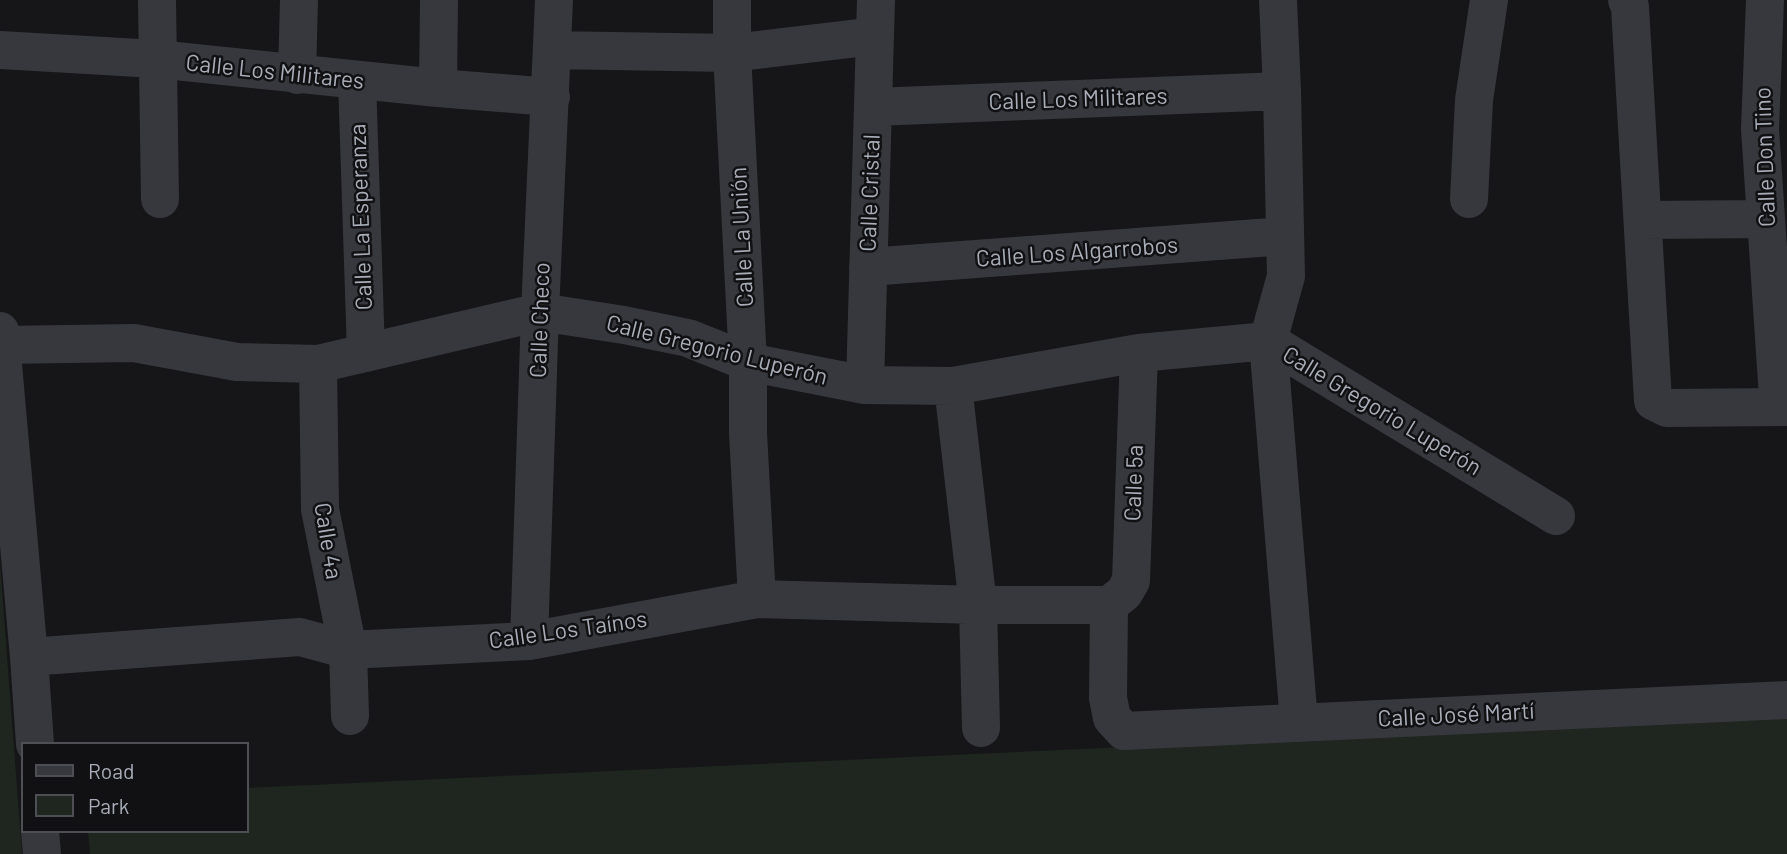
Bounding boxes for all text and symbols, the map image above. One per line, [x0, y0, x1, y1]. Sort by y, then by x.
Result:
street label: Calle Los Militares [184, 49, 366, 95]
street label: Calle Los Militares [988, 82, 1168, 116]
street label: Calle Don Tino [1749, 86, 1781, 228]
street label: Calle La Esperanza [344, 123, 378, 311]
street label: Calle Cristal [854, 134, 886, 252]
street label: Calle La Unión [725, 166, 759, 308]
street label: Calle Los Algarrobos [975, 231, 1179, 273]
street label: Calle Checo [524, 262, 556, 378]
street label: Calle Gregorio Luperón [604, 309, 830, 391]
street label: Calle Gregorio Luperón [1278, 341, 1486, 481]
street label: Calle 5a [1119, 444, 1149, 522]
street label: Calle 4a [308, 501, 348, 581]
street label: Calle Los Taínos [487, 605, 649, 655]
street label: Calle José Martí [1377, 697, 1535, 733]
legend [21, 742, 248, 833]
text: Road [88, 758, 134, 783]
text: Park [88, 793, 129, 818]

